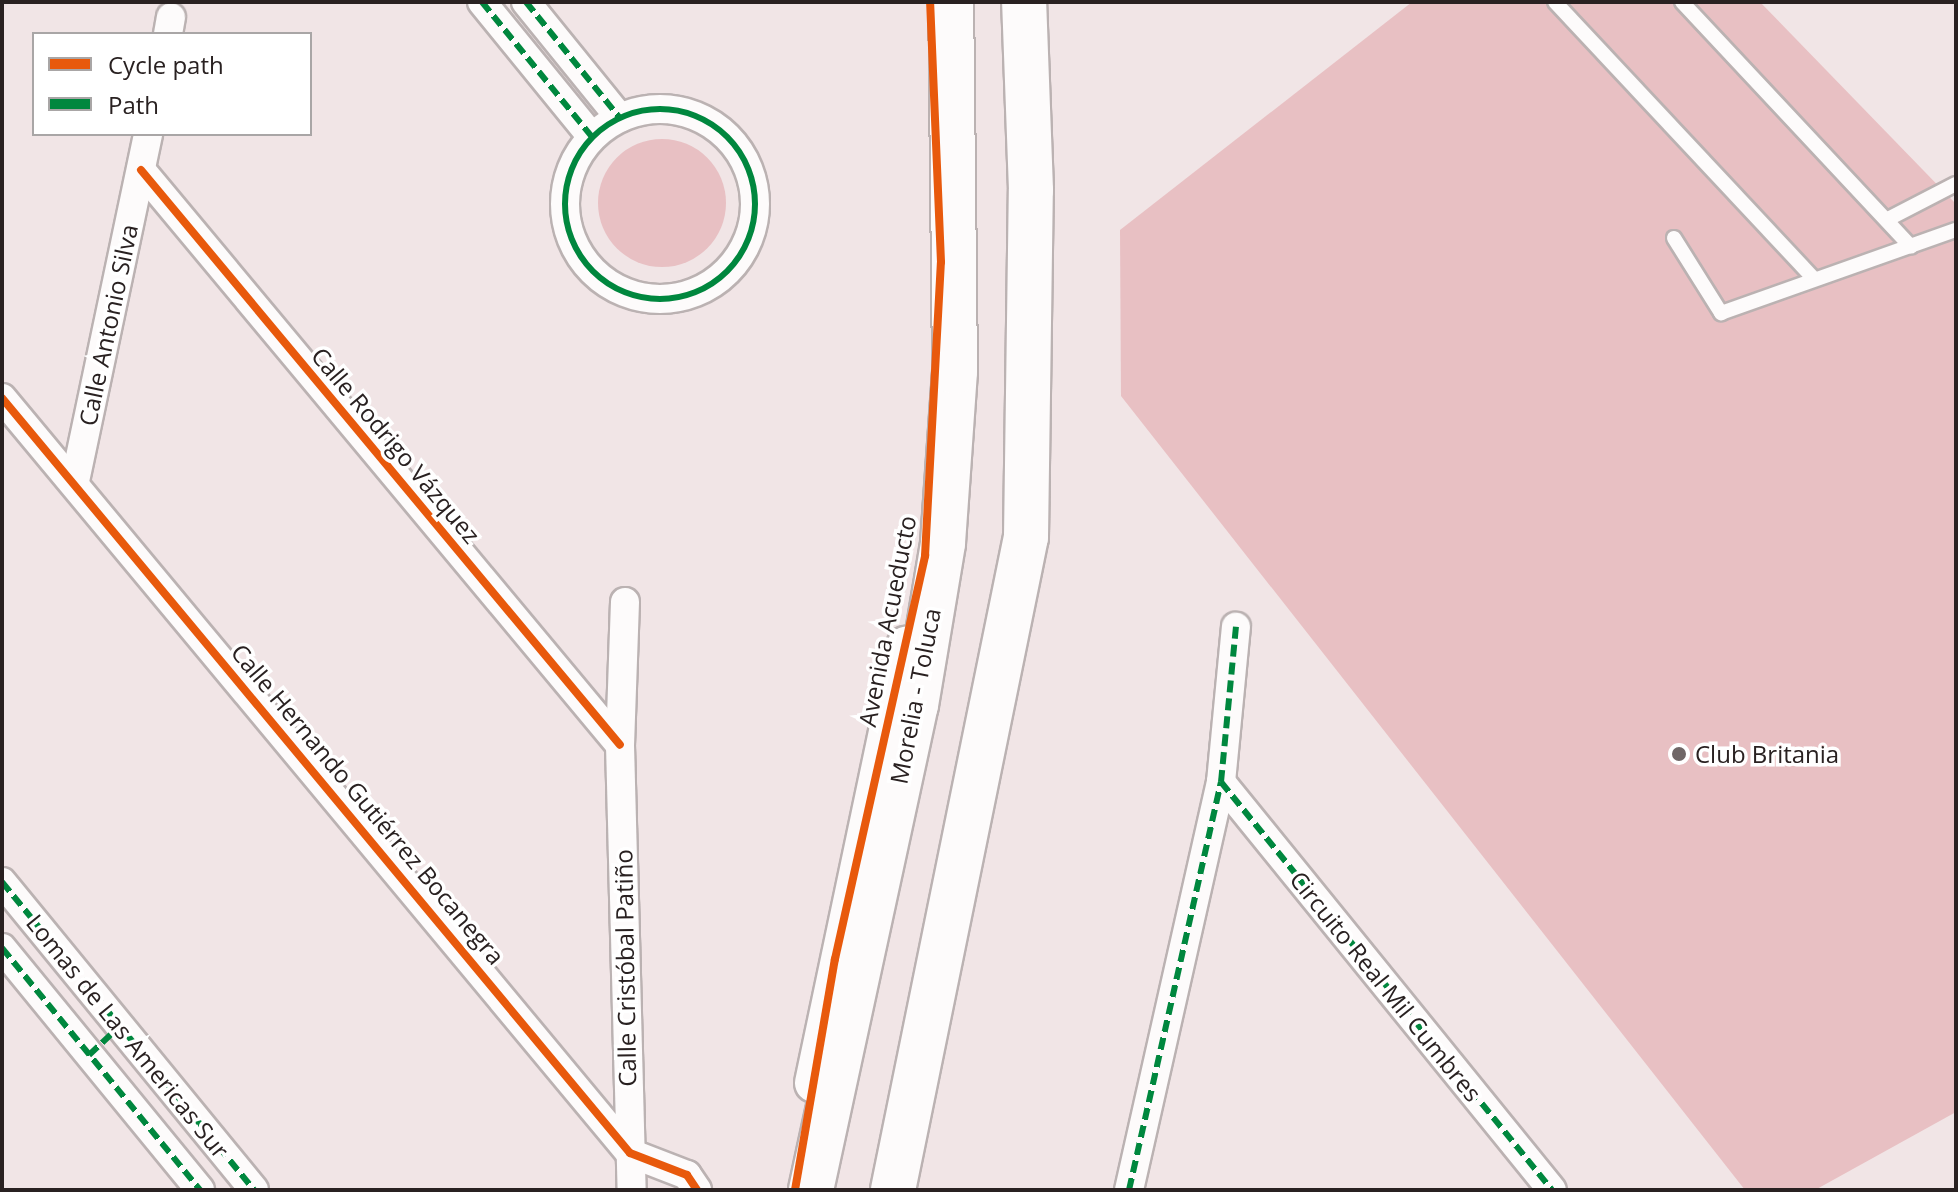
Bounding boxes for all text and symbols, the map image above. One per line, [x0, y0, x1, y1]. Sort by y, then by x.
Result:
legend [32, 32, 312, 136]
text: Cycle path [108, 48, 224, 81]
text: Path [108, 88, 159, 121]
street label: Calle Antonio Silva [73, 222, 143, 428]
street label: Calle Rodrigo Vázquez [306, 341, 486, 549]
street label: Avenida Acueducto [852, 513, 922, 729]
street label: Morelia - Toluca [884, 606, 946, 786]
street label: Calle Hernando Gutiérrez Bocanegra [225, 638, 511, 970]
place label: Club Britania [1695, 740, 1839, 768]
marker: Club Britania [1670, 745, 1688, 763]
street label: Calle Cristóbal Patiño [609, 849, 641, 1087]
street label: Circuito Real Mil Cumbres [1284, 865, 1488, 1107]
street label: Lomas de Las Americas Sur [21, 908, 235, 1164]

